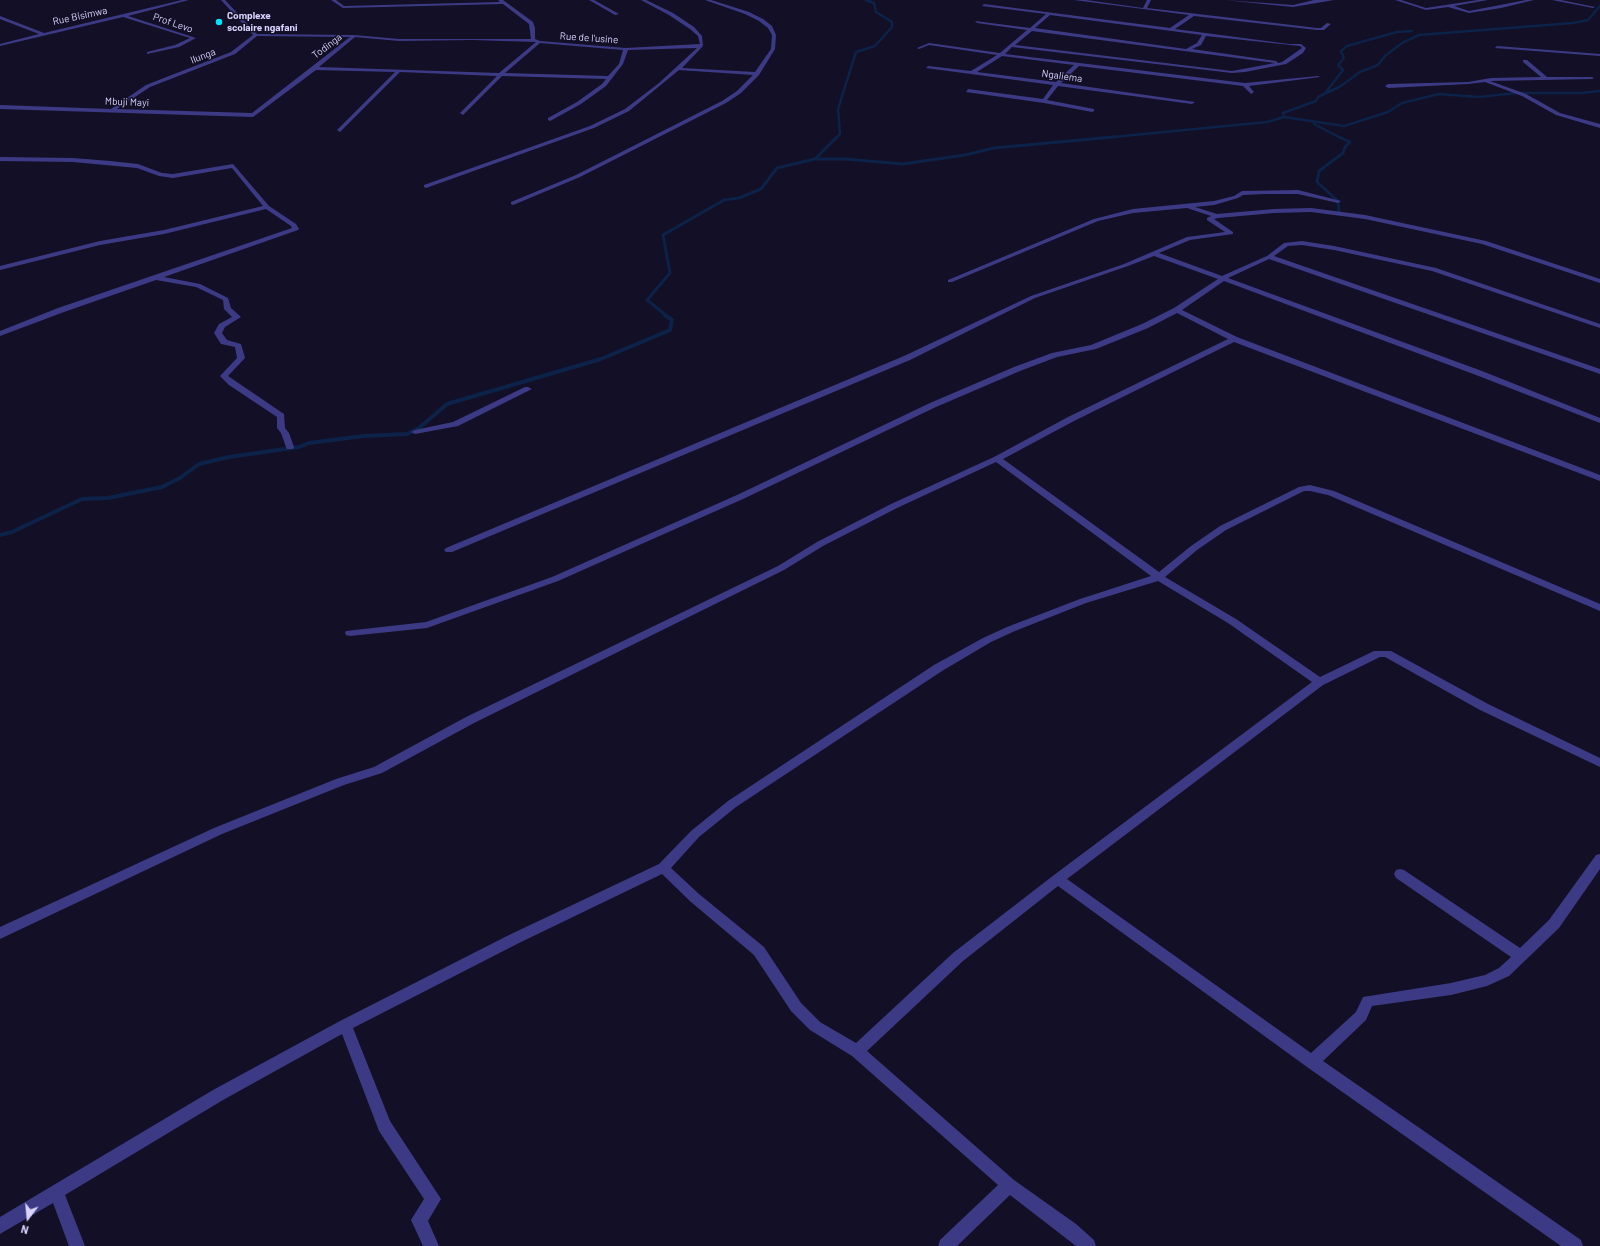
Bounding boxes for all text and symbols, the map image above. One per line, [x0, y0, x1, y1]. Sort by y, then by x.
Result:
street label: Rue Bisimwa [52, 4, 108, 28]
place label: Complexe scolaire ngafani [227, 10, 298, 34]
street label: Prof Levo [151, 11, 195, 35]
marker: Complexe scolaire ngafani [214, 17, 224, 27]
street label: Rue de l'usine [559, 30, 619, 46]
street label: Todinga [310, 31, 344, 61]
street label: Ilunga [189, 46, 217, 66]
street label: Ngaliema [1041, 67, 1083, 85]
street label: Mbuji Mayi [105, 95, 149, 109]
north arrow [8, 1198, 48, 1238]
text: N [19, 1223, 30, 1237]

